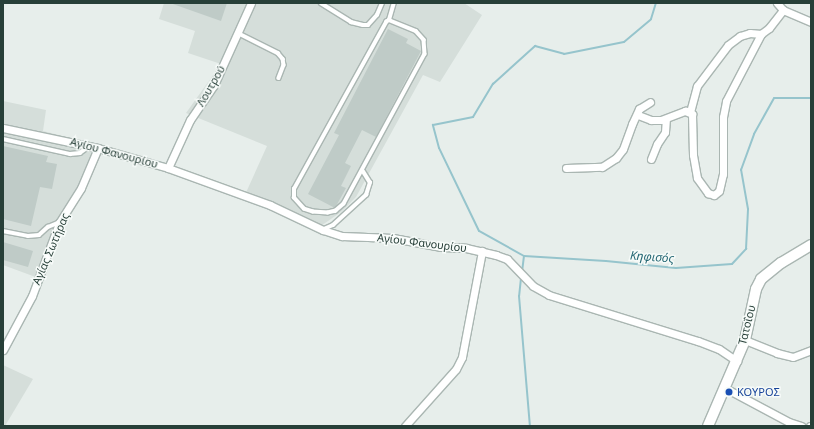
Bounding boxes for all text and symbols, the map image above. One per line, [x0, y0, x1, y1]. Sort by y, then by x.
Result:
street label: Λουτρού [194, 63, 228, 109]
street label: Αγίου Φανουρίου [69, 135, 159, 171]
street label: Αγίας Σωτήρας [30, 211, 72, 287]
street label: Αγίου Φανουρίου [376, 231, 468, 255]
water label: Κηφισός [629, 248, 675, 266]
street label: Τατοΐου [736, 304, 758, 346]
place label: ΚΟΥΡΟΣ [737, 385, 780, 399]
marker: ΚΟΥΡΟΣ [724, 387, 734, 397]

